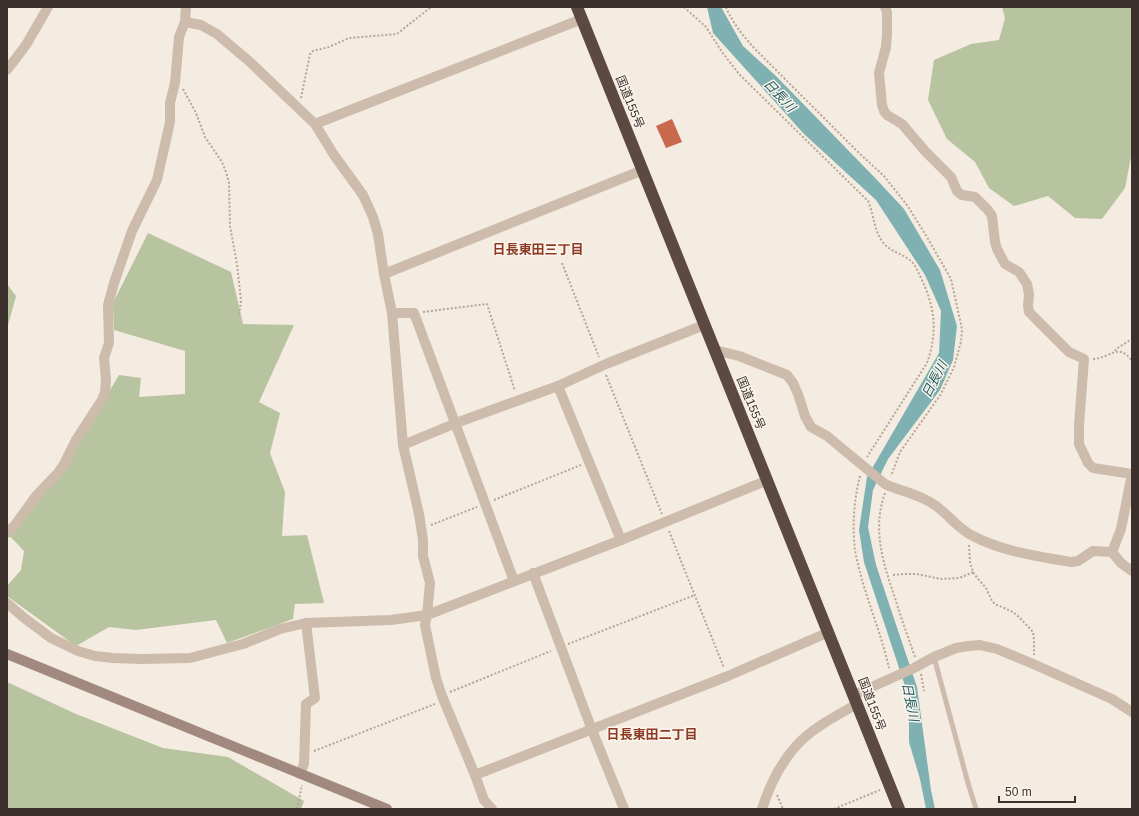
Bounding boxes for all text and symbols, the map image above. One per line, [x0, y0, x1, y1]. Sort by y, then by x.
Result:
street label: 国道155号 [613, 73, 647, 131]
water label: 日長川 [761, 76, 800, 116]
district label: 日長東田三丁目 [492, 242, 584, 257]
water label: 日長川 [919, 357, 951, 400]
street label: 国道155号 [734, 374, 768, 432]
street label: 国道155号 [855, 675, 889, 733]
water label: 日長川 [899, 682, 922, 725]
district label: 日長東田二丁目 [606, 727, 698, 742]
scale bar [999, 778, 1075, 804]
text: 50 m [1005, 785, 1032, 799]

